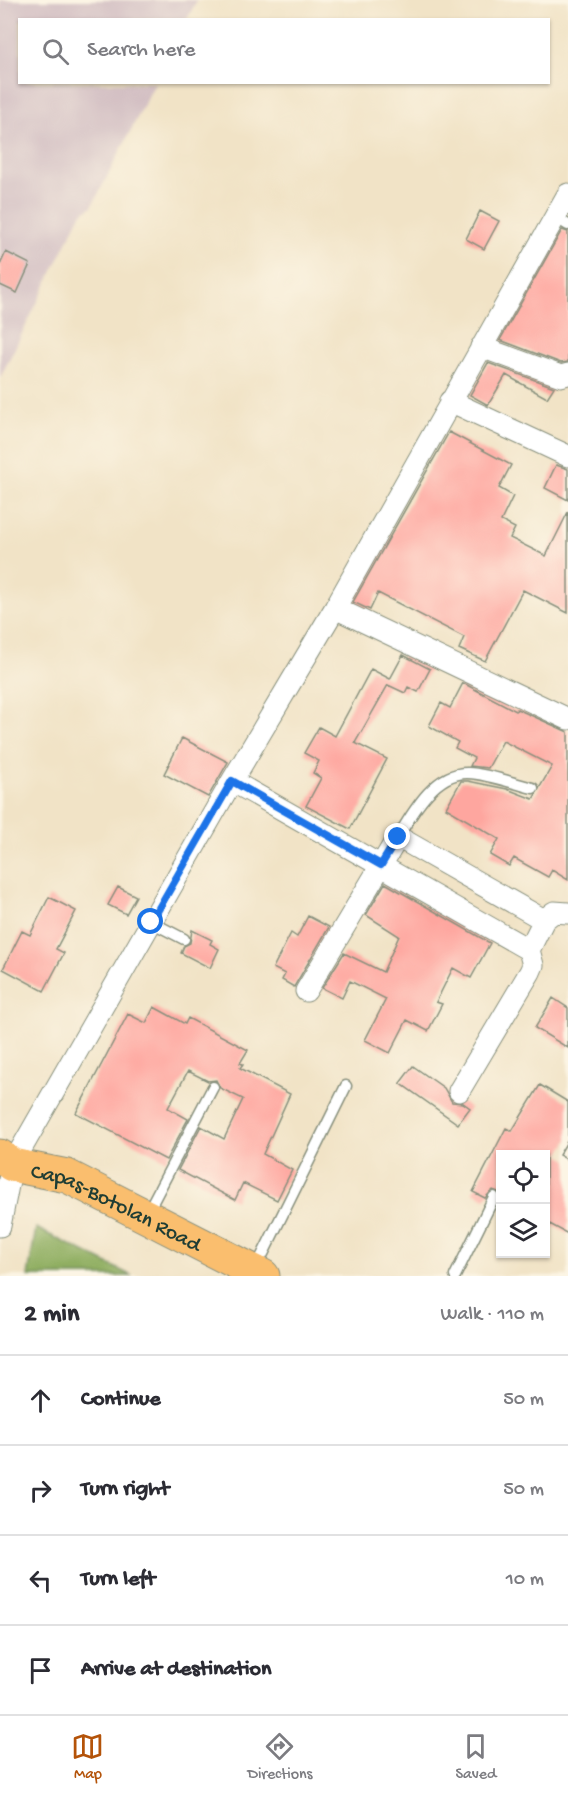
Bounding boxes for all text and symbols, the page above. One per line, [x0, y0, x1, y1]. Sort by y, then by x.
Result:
search box [18, 18, 550, 84]
icon: search [39, 35, 72, 68]
text: Search here [87, 38, 195, 64]
route end [384, 823, 410, 849]
route start [137, 908, 163, 934]
map controls [496, 1150, 550, 1258]
button: locate [496, 1150, 550, 1204]
street label: Capas-Botolan Road [28, 1160, 207, 1260]
button: layers [496, 1204, 550, 1258]
text: 2 min [24, 1300, 79, 1331]
text: Walk · 110 m [440, 1304, 544, 1327]
icon: ahead [24, 1384, 57, 1417]
text: Continue [81, 1387, 161, 1413]
text: 50 m [503, 1389, 544, 1412]
icon: right [24, 1474, 57, 1507]
text: Turn right [81, 1477, 169, 1503]
text: 50 m [503, 1479, 544, 1502]
icon: left [24, 1564, 57, 1597]
text: Turn left [81, 1567, 155, 1593]
text: 10 m [506, 1569, 544, 1592]
icon: arrive [24, 1654, 57, 1687]
text: Arrive at destination [81, 1657, 271, 1683]
tab: Map [71, 1730, 104, 1785]
tab: Directions [247, 1730, 313, 1785]
tab: Saved [455, 1730, 496, 1785]

